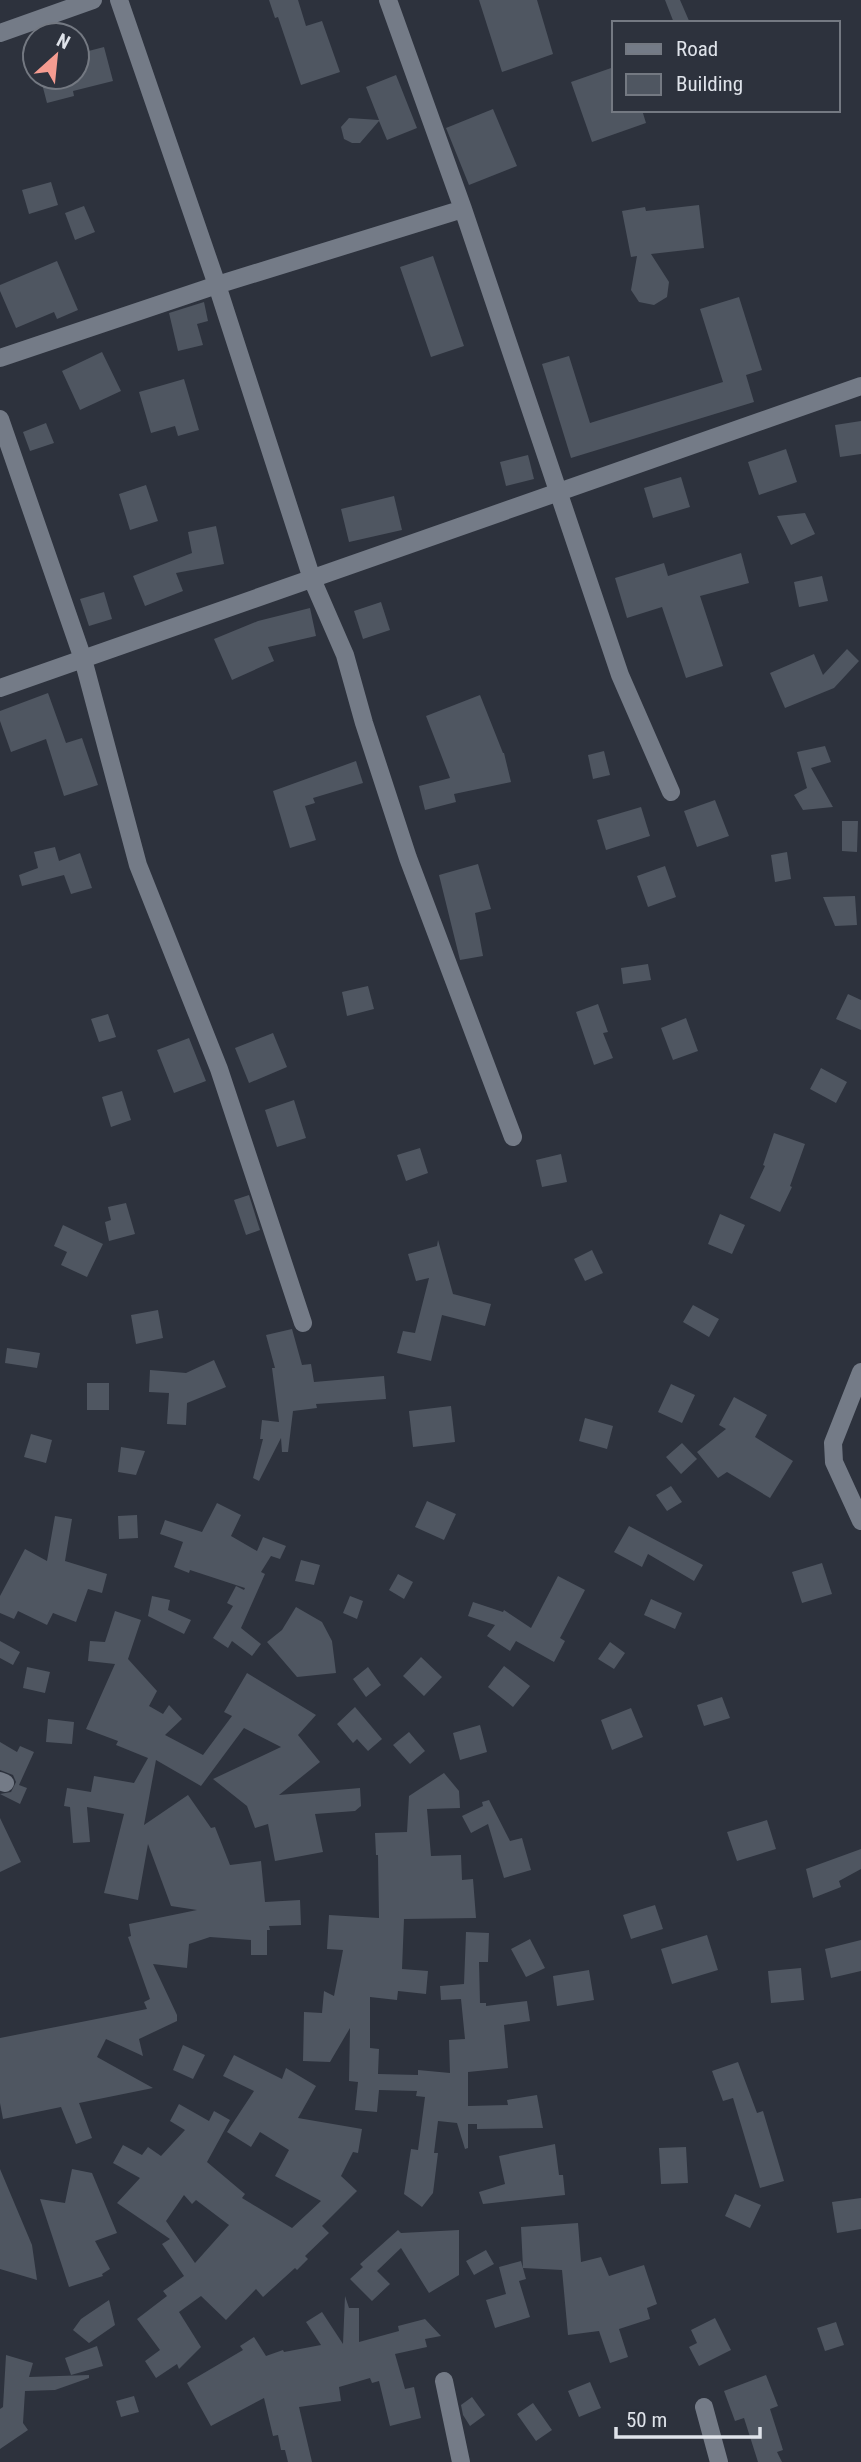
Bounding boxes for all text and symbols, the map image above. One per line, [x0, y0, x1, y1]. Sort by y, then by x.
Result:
north arrow [21, 21, 91, 91]
legend [612, 21, 840, 112]
text: N [53, 28, 74, 54]
text: Road [676, 37, 718, 61]
text: Building [676, 72, 743, 96]
scale bar [616, 2396, 760, 2440]
text: 50 m [626, 2408, 667, 2432]

